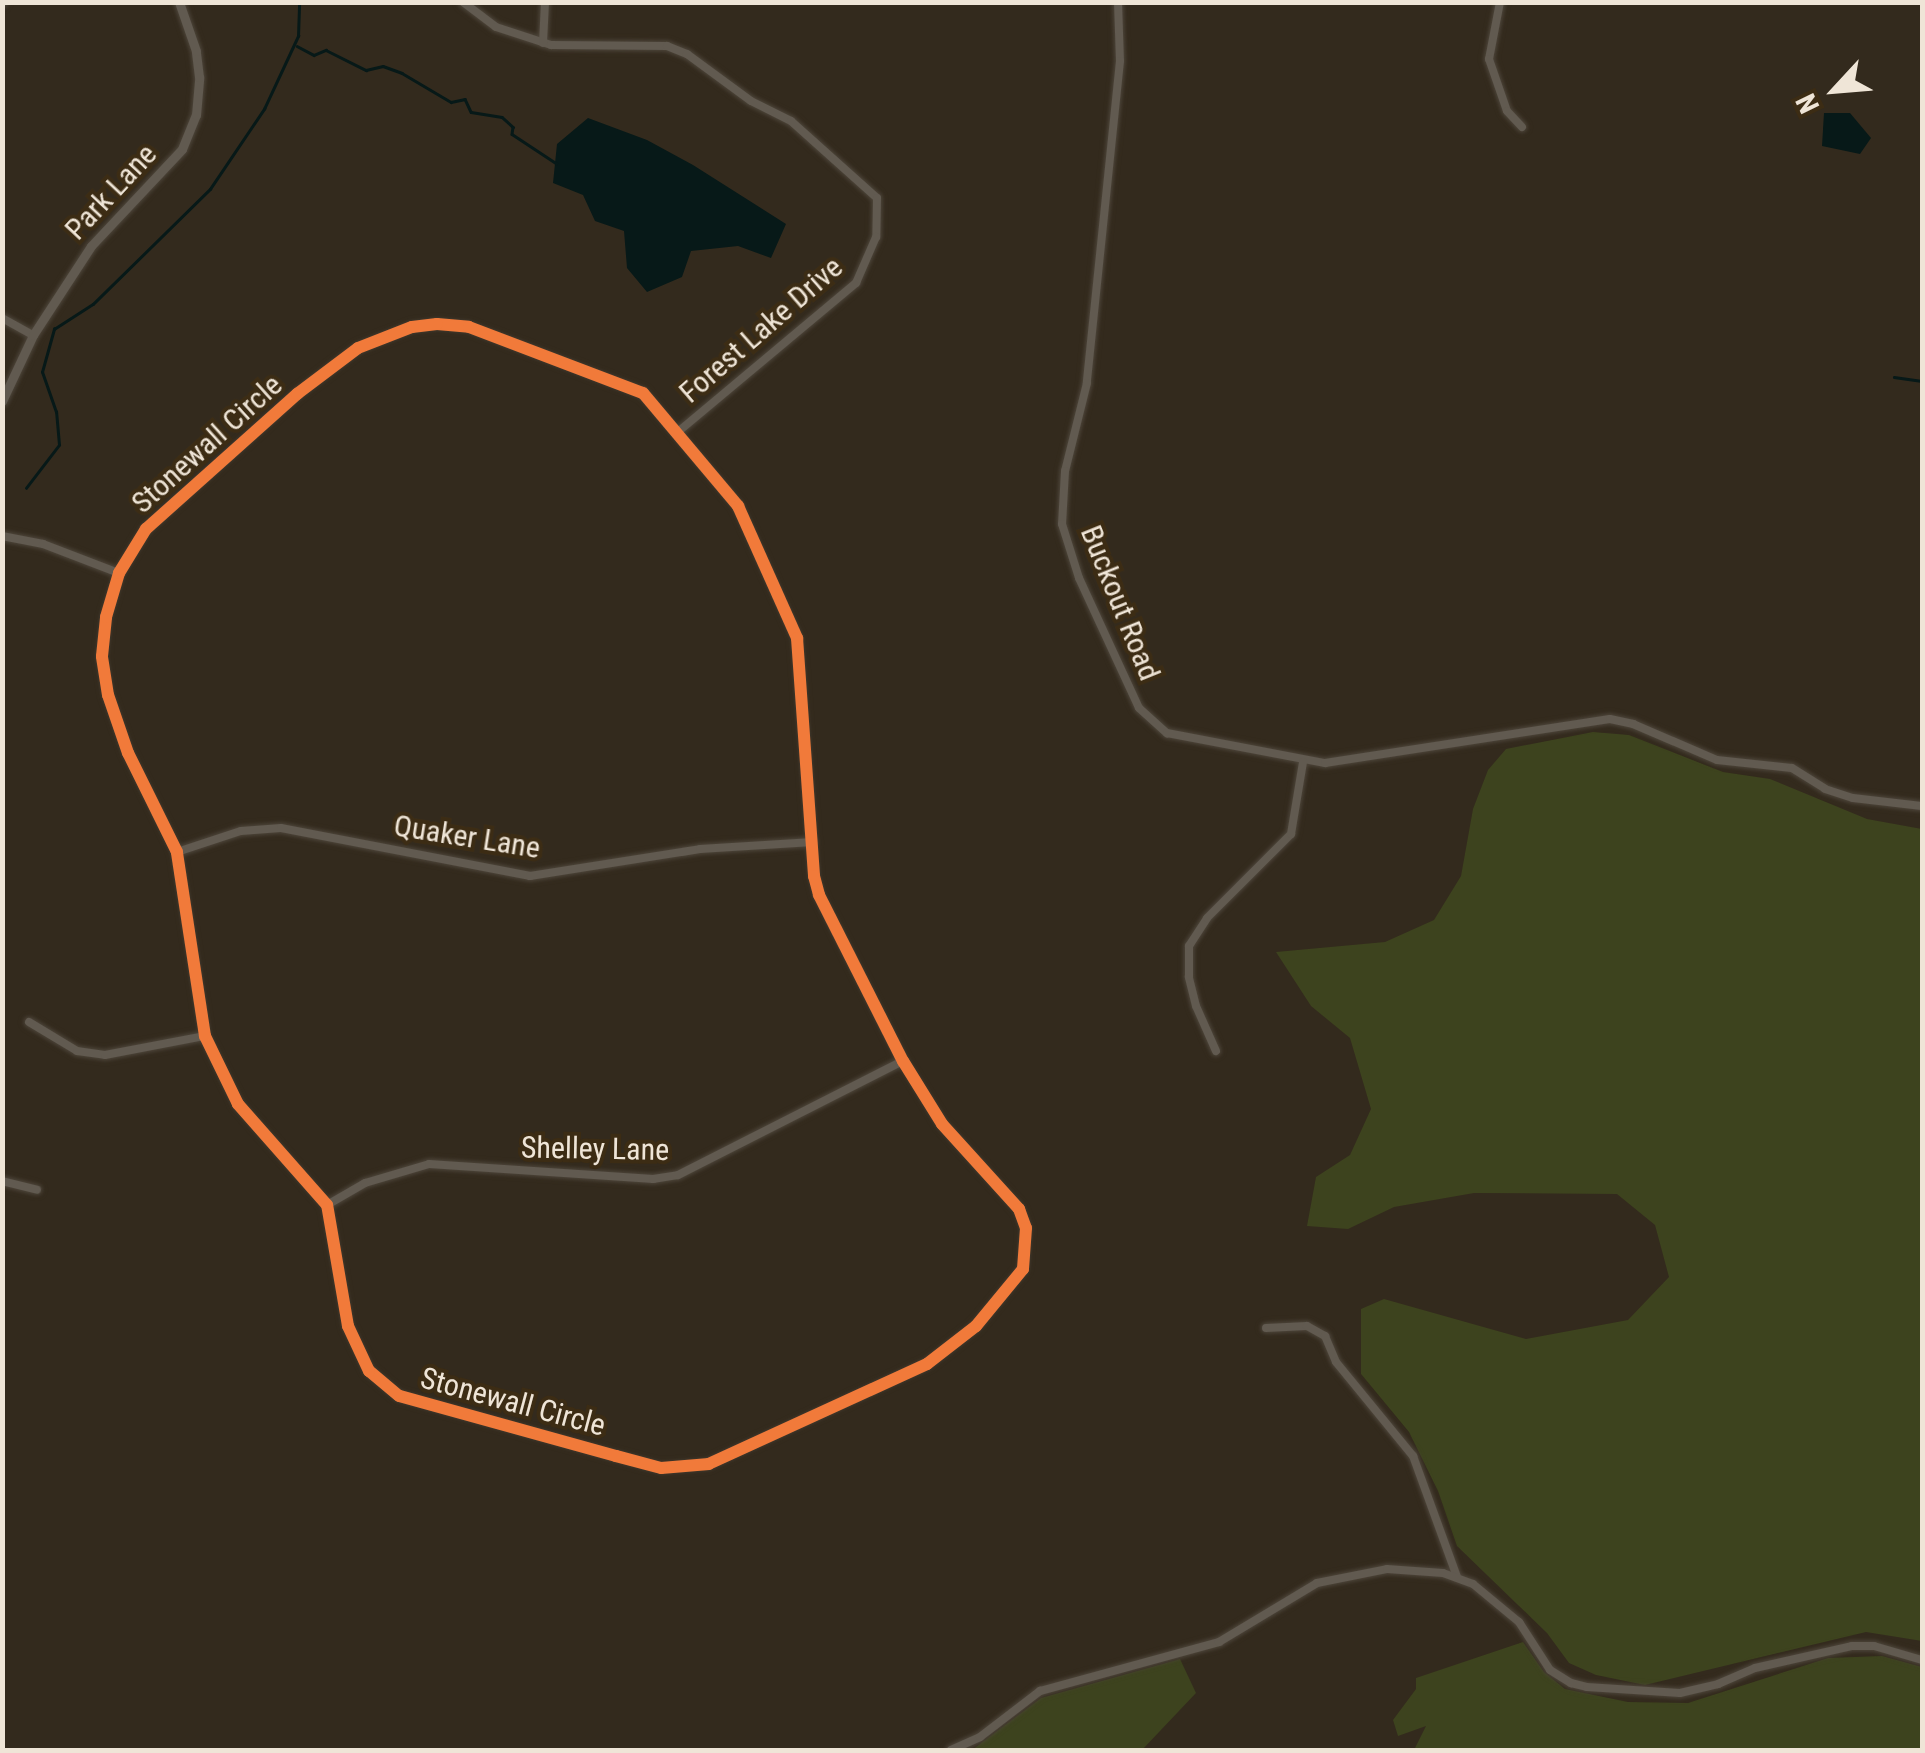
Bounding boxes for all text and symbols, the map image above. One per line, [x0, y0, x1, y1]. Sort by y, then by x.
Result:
north arrow [1785, 40, 1885, 140]
text: N [1789, 88, 1826, 118]
street label: Park Lane [58, 137, 164, 247]
street label: Forest Lake Drive [672, 249, 850, 411]
street label: Stonewall Circle [124, 367, 290, 521]
street label: Buckout Road [1073, 520, 1167, 686]
street label: Quaker Lane [391, 808, 543, 866]
street label: Shelley Lane [521, 1130, 669, 1168]
street label: Stonewall Circle [417, 1360, 609, 1444]

